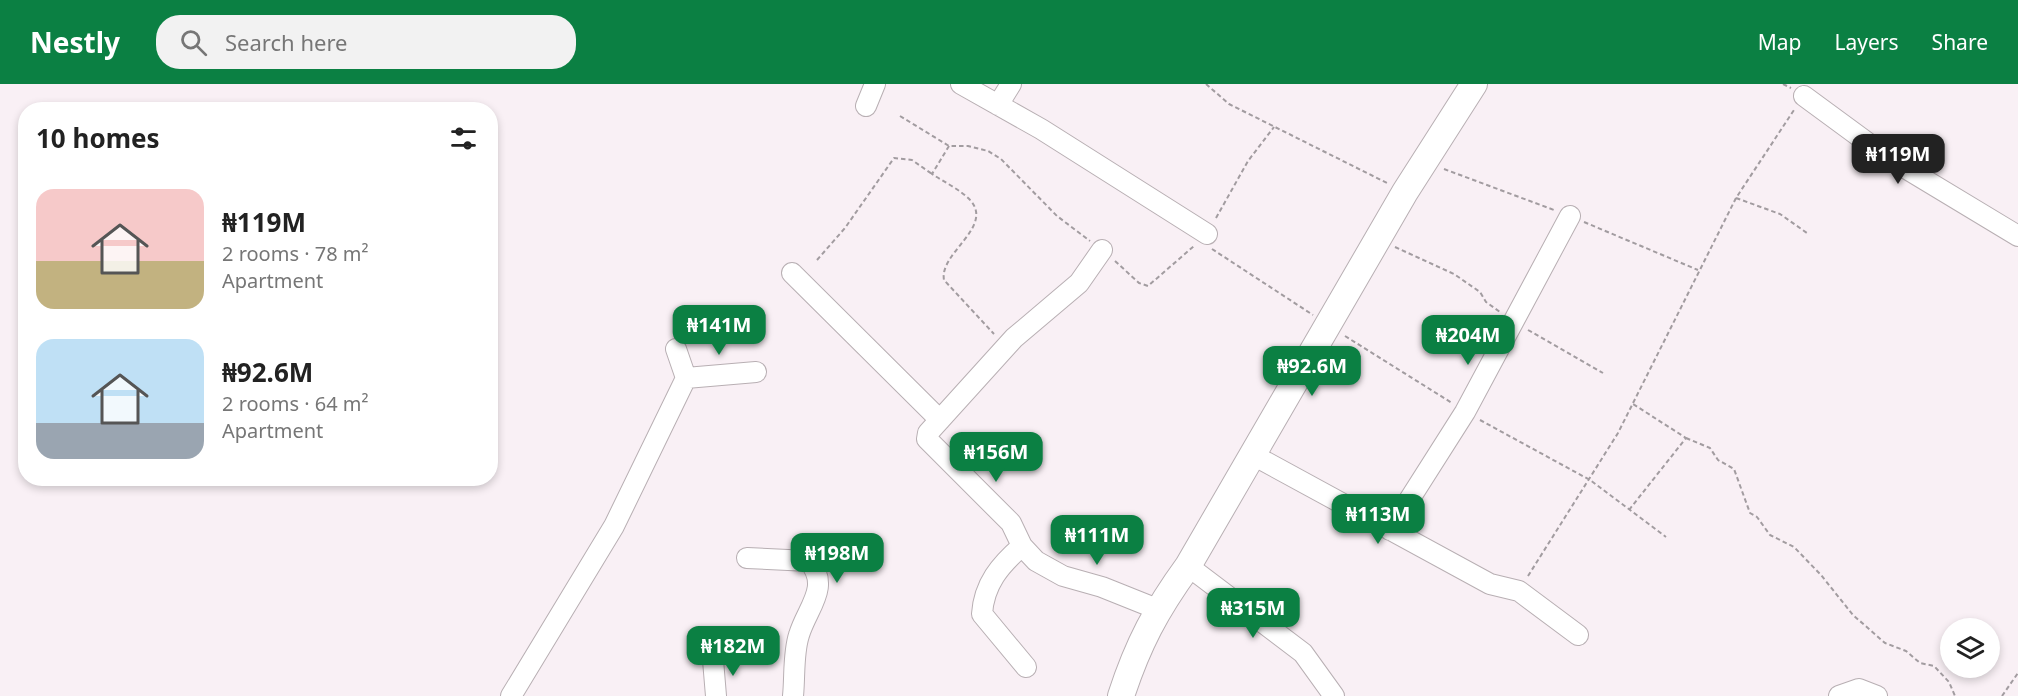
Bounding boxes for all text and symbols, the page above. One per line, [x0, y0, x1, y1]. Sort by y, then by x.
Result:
search box [156, 15, 576, 69]
text: Nestly [30, 23, 120, 61]
icon: search [177, 26, 210, 59]
text: Search here [225, 27, 347, 57]
text: Map [1758, 28, 1802, 56]
text: Layers [1835, 28, 1899, 56]
text: Share [1932, 28, 1988, 56]
text: 10 homes [36, 120, 160, 156]
icon: filters [447, 122, 480, 155]
pin: ₦119M [1856, 134, 1940, 185]
text: ₦119M [1866, 140, 1930, 167]
text: ₦119M [222, 204, 306, 240]
icon: home [84, 213, 156, 285]
text: 2 rooms · 78 m² [222, 240, 369, 267]
text: Apartment [222, 267, 323, 294]
pin: ₦141M [677, 305, 761, 356]
text: ₦141M [687, 311, 751, 338]
pin: ₦204M [1426, 315, 1510, 366]
text: ₦204M [1436, 321, 1500, 348]
pin: ₦92.6M [1263, 346, 1361, 397]
text: ₦92.6M [1277, 352, 1347, 379]
text: ₦92.6M [222, 354, 313, 390]
icon: home [84, 363, 156, 435]
text: 2 rooms · 64 m² [222, 390, 369, 417]
text: Apartment [222, 417, 323, 444]
pin: ₦156M [954, 432, 1038, 483]
text: ₦156M [964, 438, 1028, 465]
pin: ₦113M [1336, 494, 1420, 545]
text: ₦113M [1346, 500, 1410, 527]
pin: ₦111M [1055, 515, 1139, 566]
text: ₦111M [1065, 521, 1129, 548]
pin: ₦198M [795, 533, 879, 584]
text: ₦198M [805, 539, 869, 566]
pin: ₦315M [1211, 588, 1295, 639]
text: ₦315M [1221, 594, 1285, 621]
map controls [1940, 618, 2000, 678]
button: layers [1940, 618, 2000, 678]
pin: ₦182M [691, 626, 775, 677]
text: ₦182M [701, 632, 765, 659]

